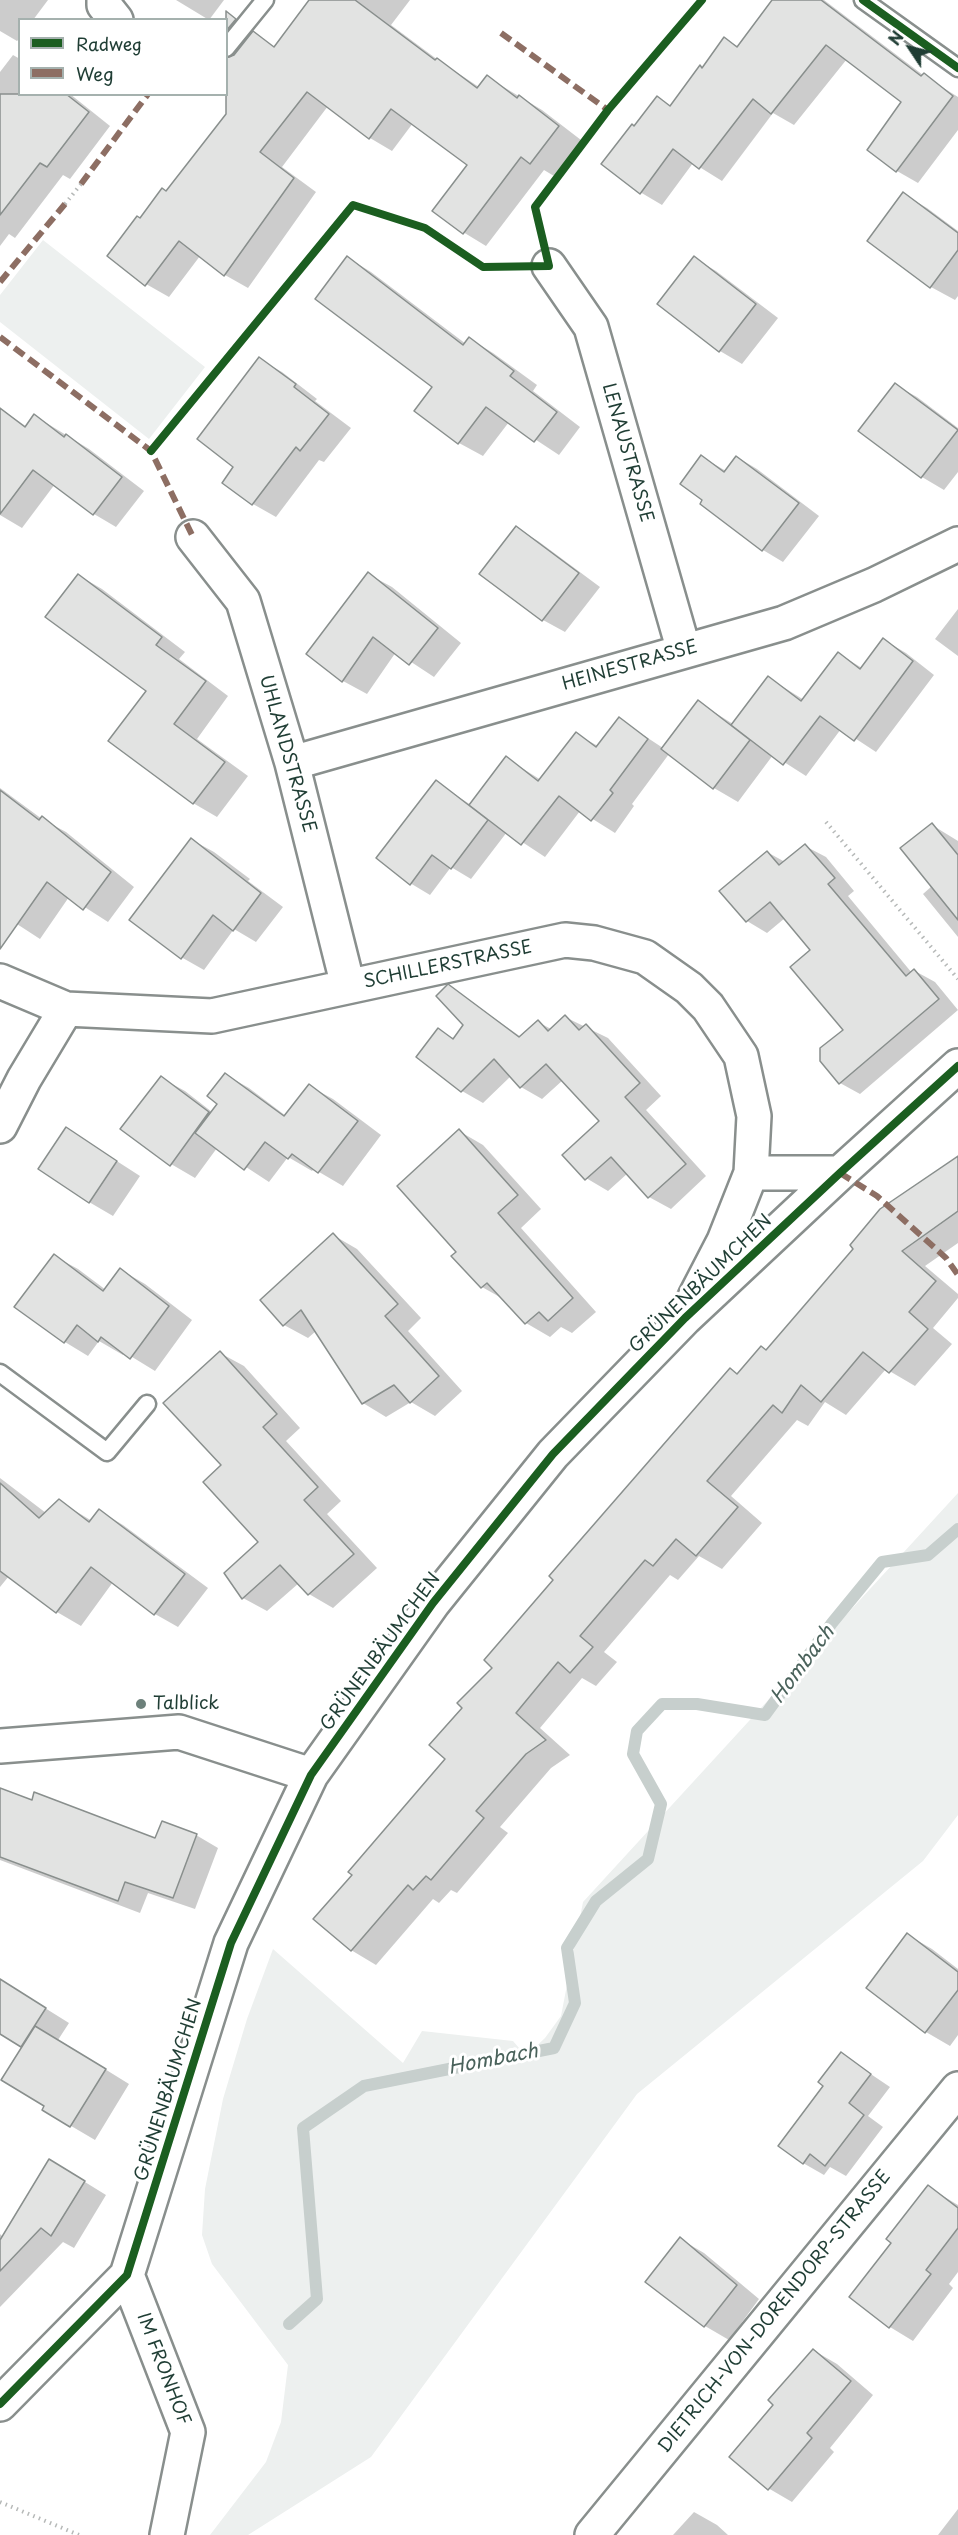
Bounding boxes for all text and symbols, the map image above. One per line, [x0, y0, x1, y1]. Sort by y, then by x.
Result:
legend [18, 18, 228, 96]
north arrow [880, 18, 940, 78]
text: N [882, 26, 909, 50]
text: Radweg [76, 30, 142, 57]
text: Weg [76, 60, 114, 87]
street label: LENAUSTRASSE [597, 381, 657, 525]
street label: HEINESTRASSE [560, 636, 700, 696]
street label: UHLANDSTRASSE [254, 673, 320, 835]
street label: SCHILLERSTRASSE [362, 937, 534, 993]
street label: GRÜNENBÄUMCHEN [625, 1210, 777, 1358]
street label: GRÜNENBÄUMCHEN [316, 1569, 446, 1735]
water label: Hombach [766, 1622, 840, 1708]
place label: Talblick [153, 1693, 219, 1715]
marker: Talblick [134, 1697, 148, 1711]
street label: GRÜNENBÄUMCHEN [131, 1996, 207, 2184]
water label: Hombach [446, 2040, 540, 2080]
street label: DIETRICH-VON-DORENDORP-STRASSE [654, 2166, 896, 2458]
street label: IM FRONHOF [132, 2310, 194, 2428]

